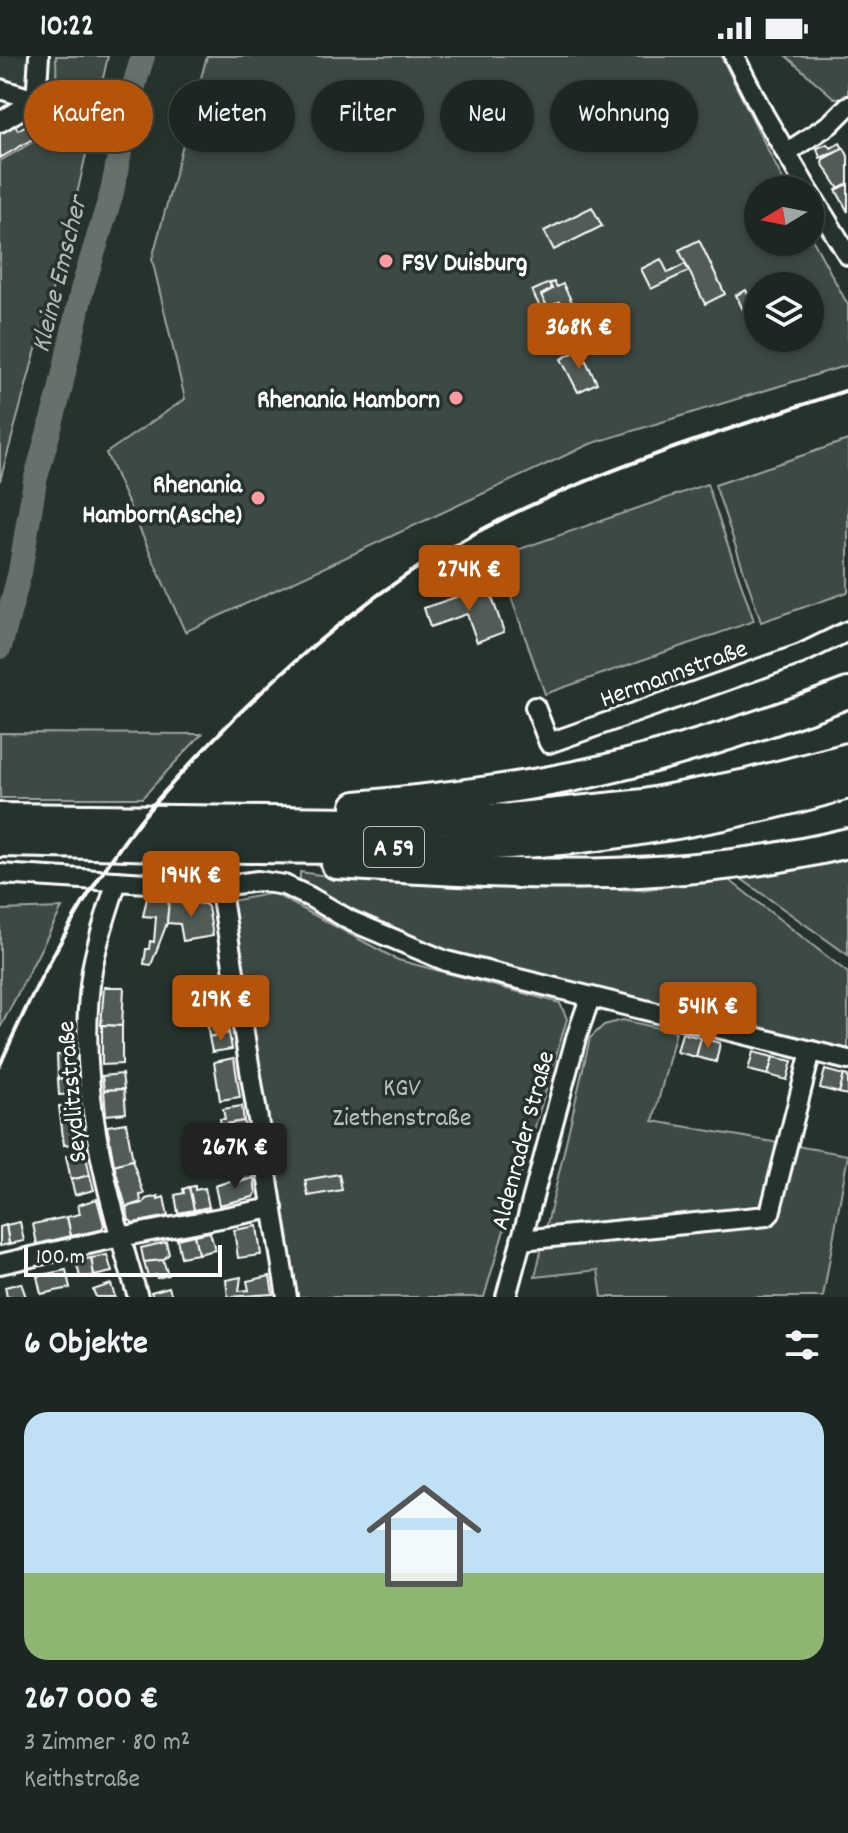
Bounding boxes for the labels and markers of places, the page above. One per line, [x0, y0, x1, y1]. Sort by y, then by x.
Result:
place label: FSV Duisburg [402, 246, 527, 283]
marker: FSV Duisburg [377, 252, 395, 270]
pin: 368K € [514, 303, 644, 371]
place label: Rhenania Hamborn [257, 383, 440, 420]
marker: Rhenania Hamborn [447, 389, 465, 407]
place label: Rhenania Hamborn(Asche) [82, 468, 243, 535]
marker: Rhenania Hamborn(Asche) [249, 489, 267, 507]
pin: 274K € [404, 545, 534, 613]
pin: 194K € [126, 851, 256, 919]
pin: 219K € [156, 975, 286, 1043]
pin: 541K € [643, 982, 773, 1050]
pin: 267K € [170, 1123, 300, 1191]

